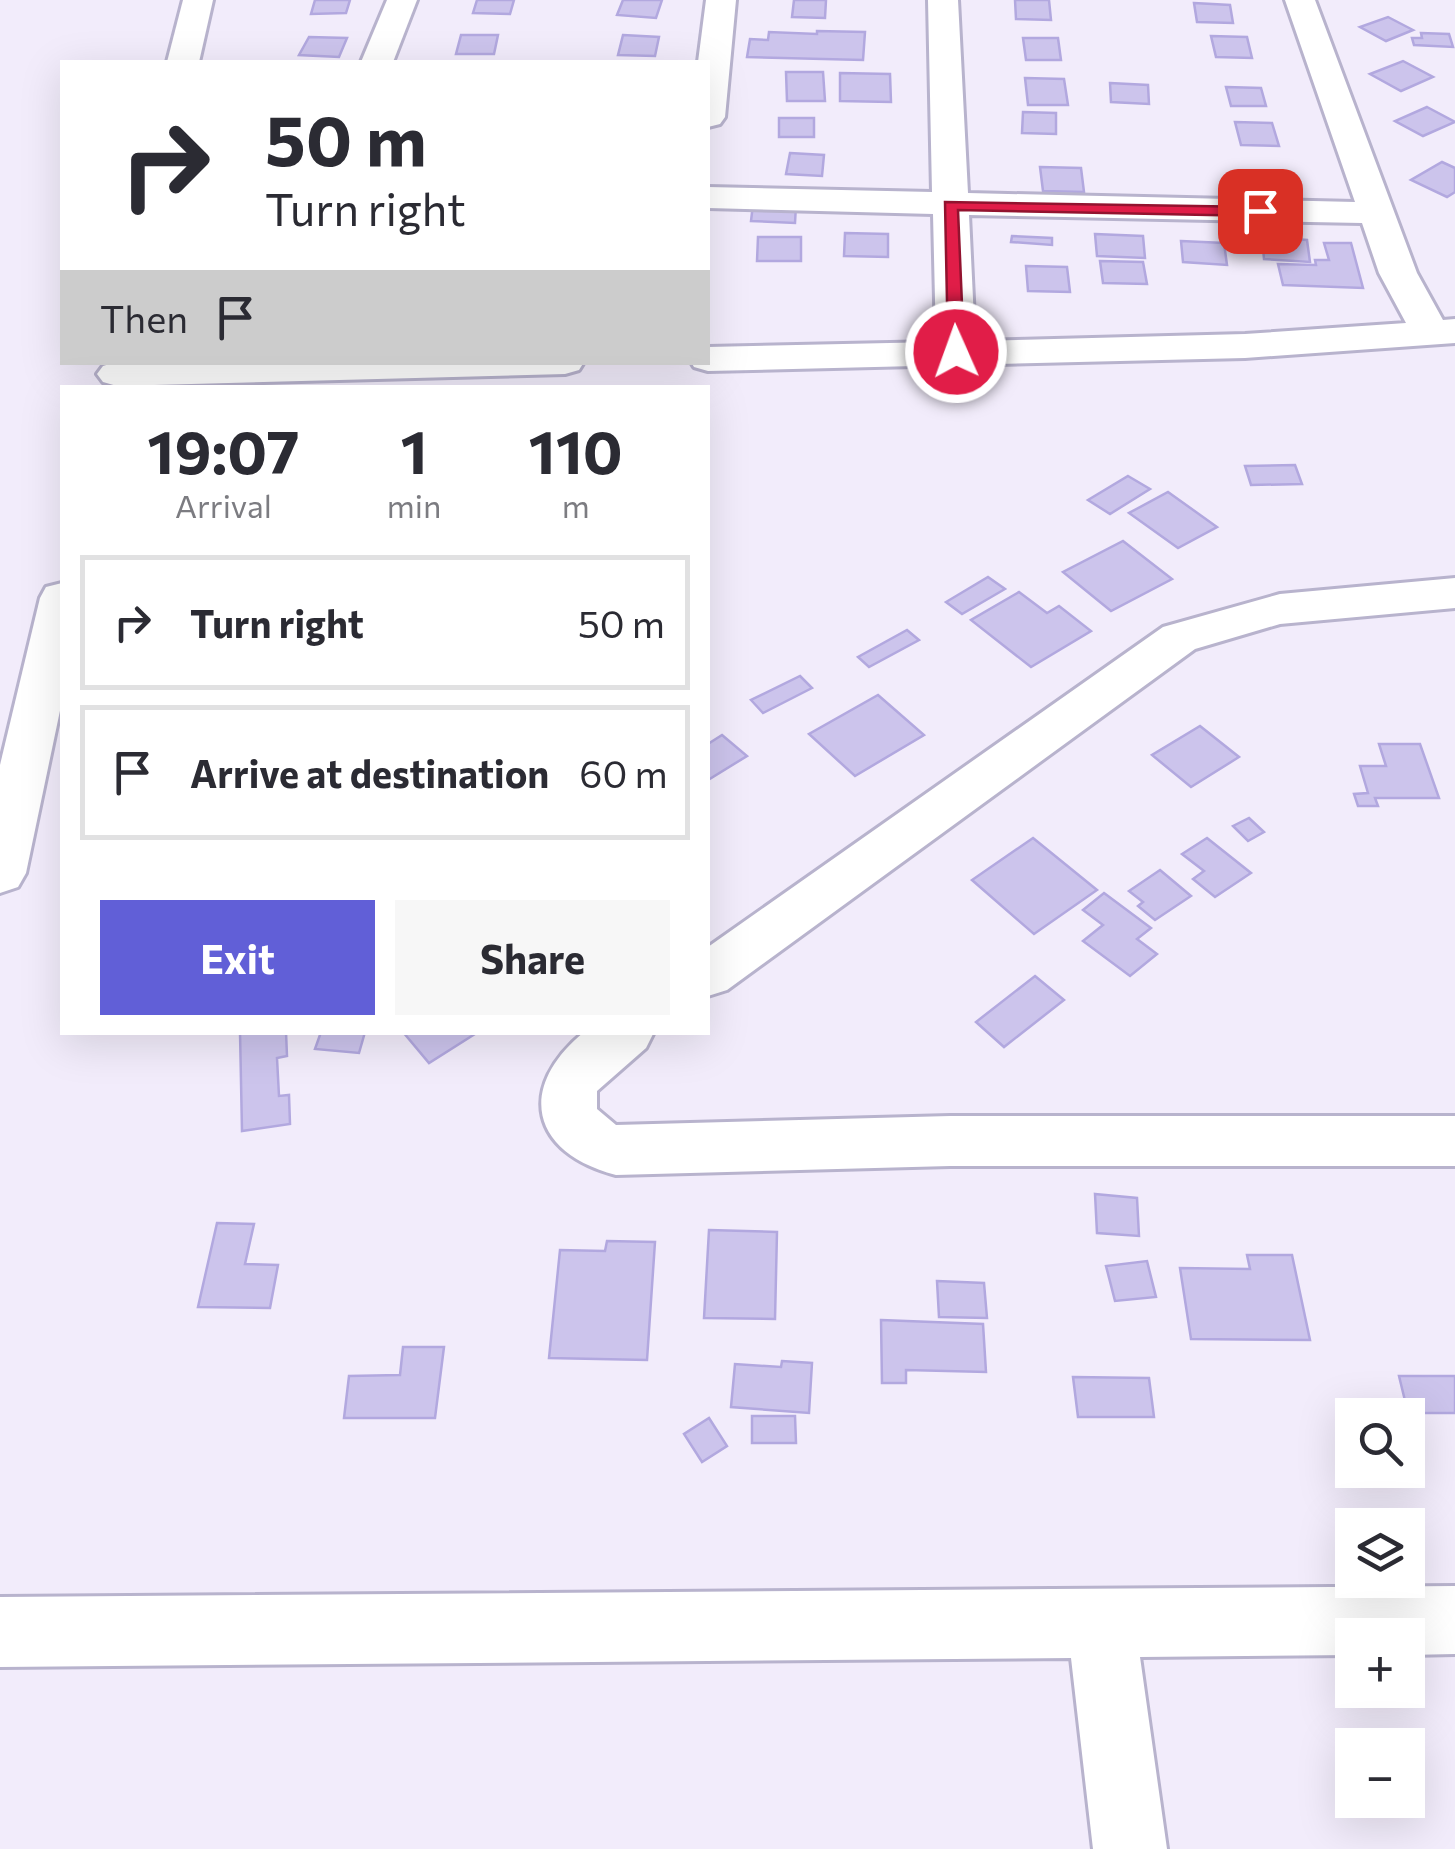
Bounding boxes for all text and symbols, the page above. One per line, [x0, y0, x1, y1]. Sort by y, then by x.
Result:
text: 50 m [265, 95, 427, 180]
icon: right [100, 100, 230, 230]
pin [1218, 169, 1303, 254]
text: Turn right [265, 180, 466, 235]
icon: arrive [1233, 184, 1288, 239]
icon: arrive [208, 290, 263, 345]
text: Then [100, 294, 188, 341]
position arrow [904, 300, 1008, 404]
text: 19:07 [147, 413, 300, 486]
text: 1 [400, 413, 428, 486]
text: 110 [529, 413, 623, 486]
text: Arrival [175, 485, 272, 525]
text: min [387, 485, 441, 525]
text: m [562, 485, 590, 525]
icon: right [105, 595, 160, 650]
text: Turn right [190, 599, 364, 646]
text: 50 m [578, 599, 665, 646]
icon: arrive [105, 745, 160, 800]
text: Arrive at destination [190, 749, 549, 796]
text: 60 m [579, 749, 668, 796]
button: Exit [100, 900, 375, 1015]
button: Share [395, 900, 670, 1015]
map controls [1335, 1398, 1425, 1818]
button: search [1335, 1398, 1425, 1488]
button: layers [1335, 1508, 1425, 1598]
button: + [1335, 1618, 1425, 1708]
button: − [1335, 1728, 1425, 1818]

